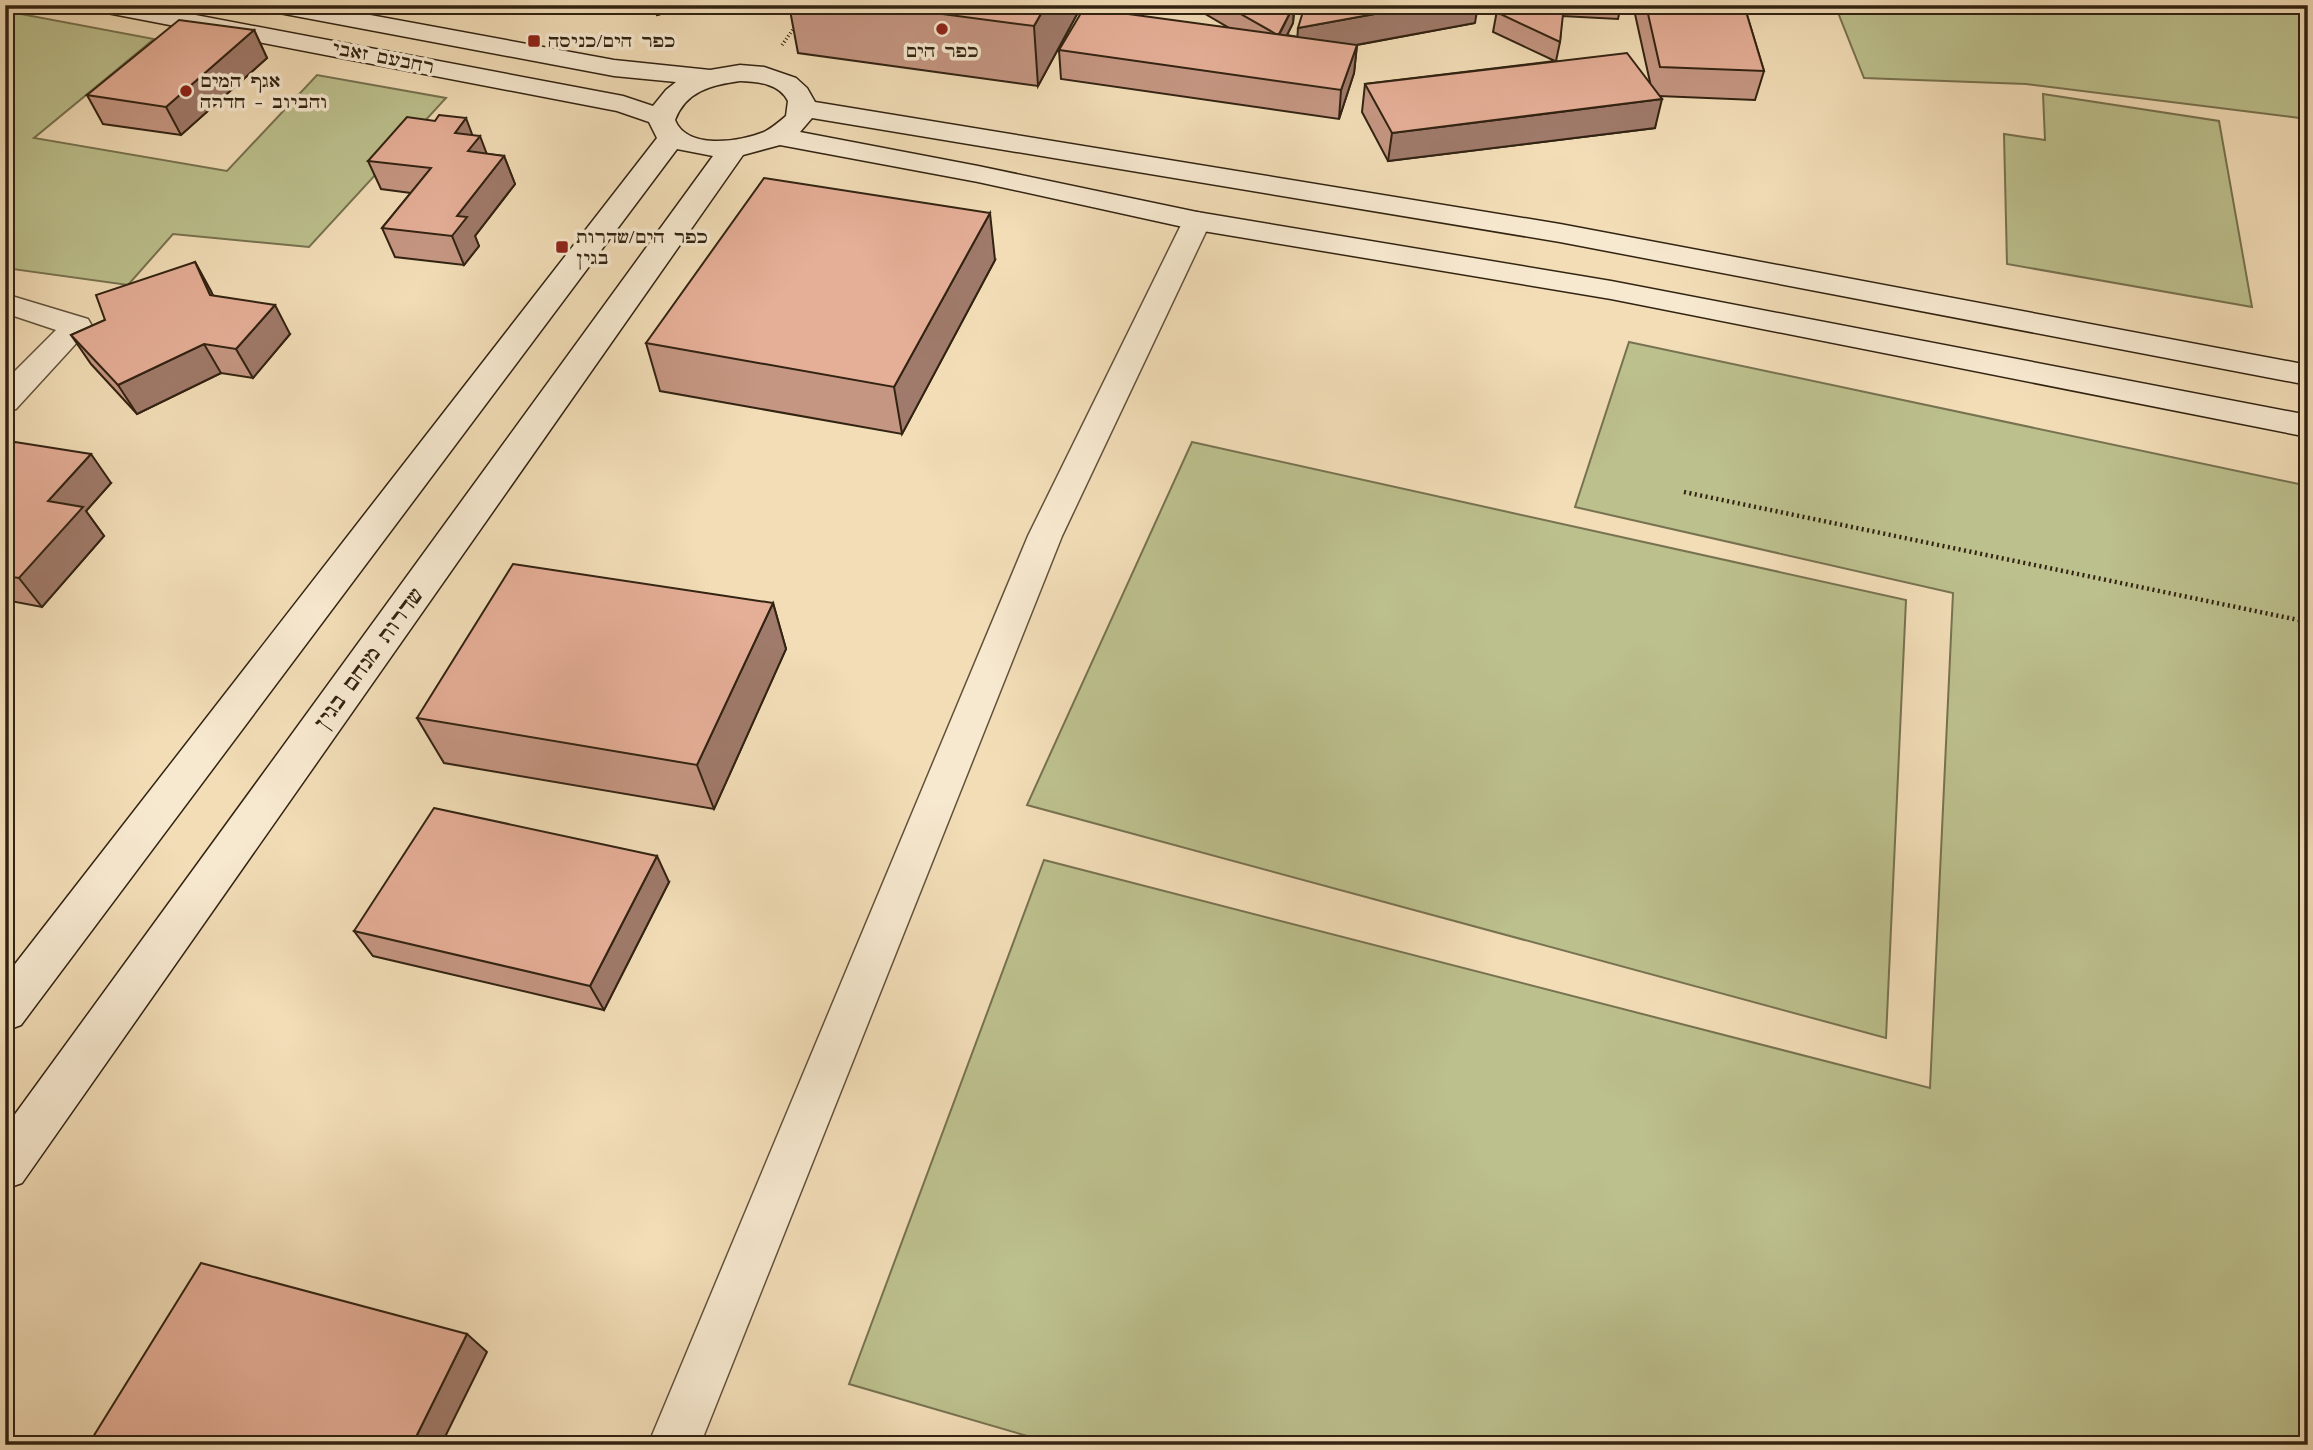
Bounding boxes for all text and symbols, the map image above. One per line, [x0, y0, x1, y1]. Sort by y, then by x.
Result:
marker: כפר הים [934, 21, 950, 37]
place label: כפר הים/כניסה [548, 29, 676, 54]
marker: כפר הים/כניסה [526, 33, 542, 49]
street label: רחבעם זאבי [330, 36, 436, 80]
place label: כפר הים [905, 39, 979, 64]
place label: אגף המים והביוב - חדרה [200, 69, 328, 115]
marker: אגף המים והביוב - חדרה [178, 83, 194, 99]
place label: כפר הים/שדרות בגין [576, 225, 708, 271]
marker: כפר הים/שדרות בגין [554, 239, 570, 255]
street label: שדרות מנחם בגין [308, 582, 430, 736]

